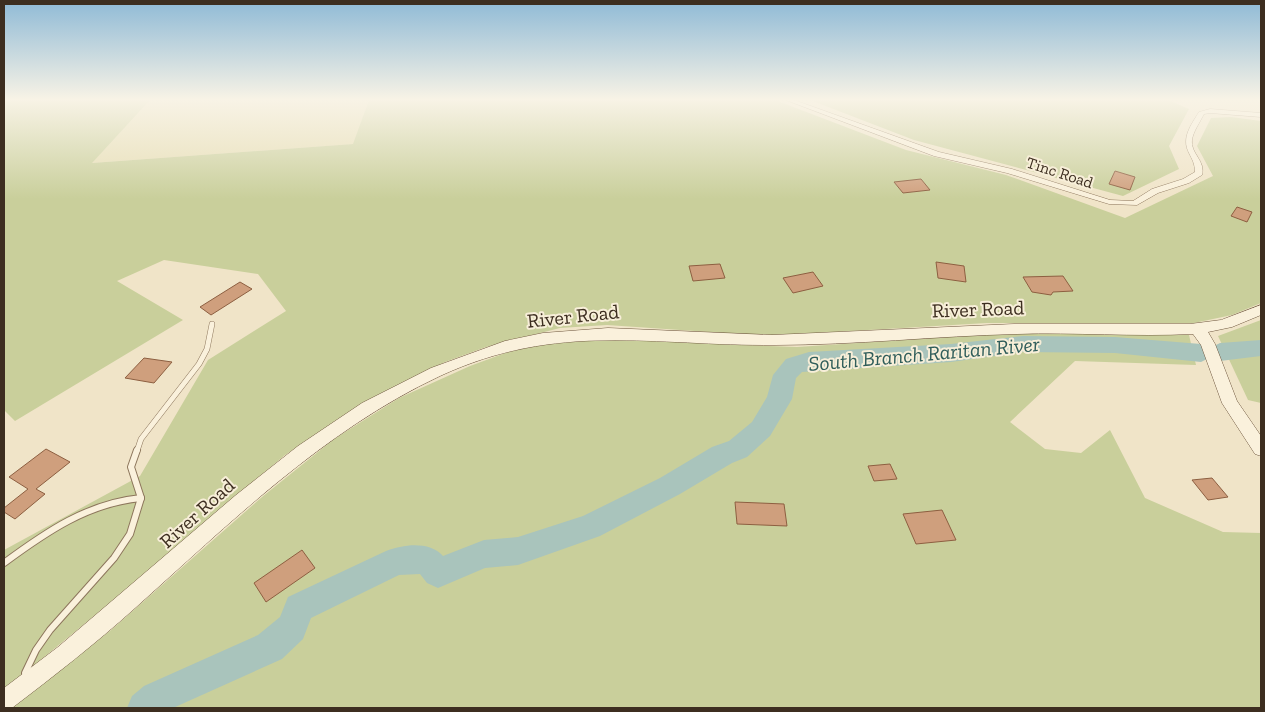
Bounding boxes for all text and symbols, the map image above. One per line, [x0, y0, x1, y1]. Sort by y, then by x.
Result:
street label: Tinc Road [1024, 153, 1096, 192]
street label: River Road [931, 295, 1025, 323]
street label: River Road [526, 299, 620, 333]
water label: South Branch Raritan River [807, 331, 1041, 376]
street label: River Road [155, 473, 239, 553]

